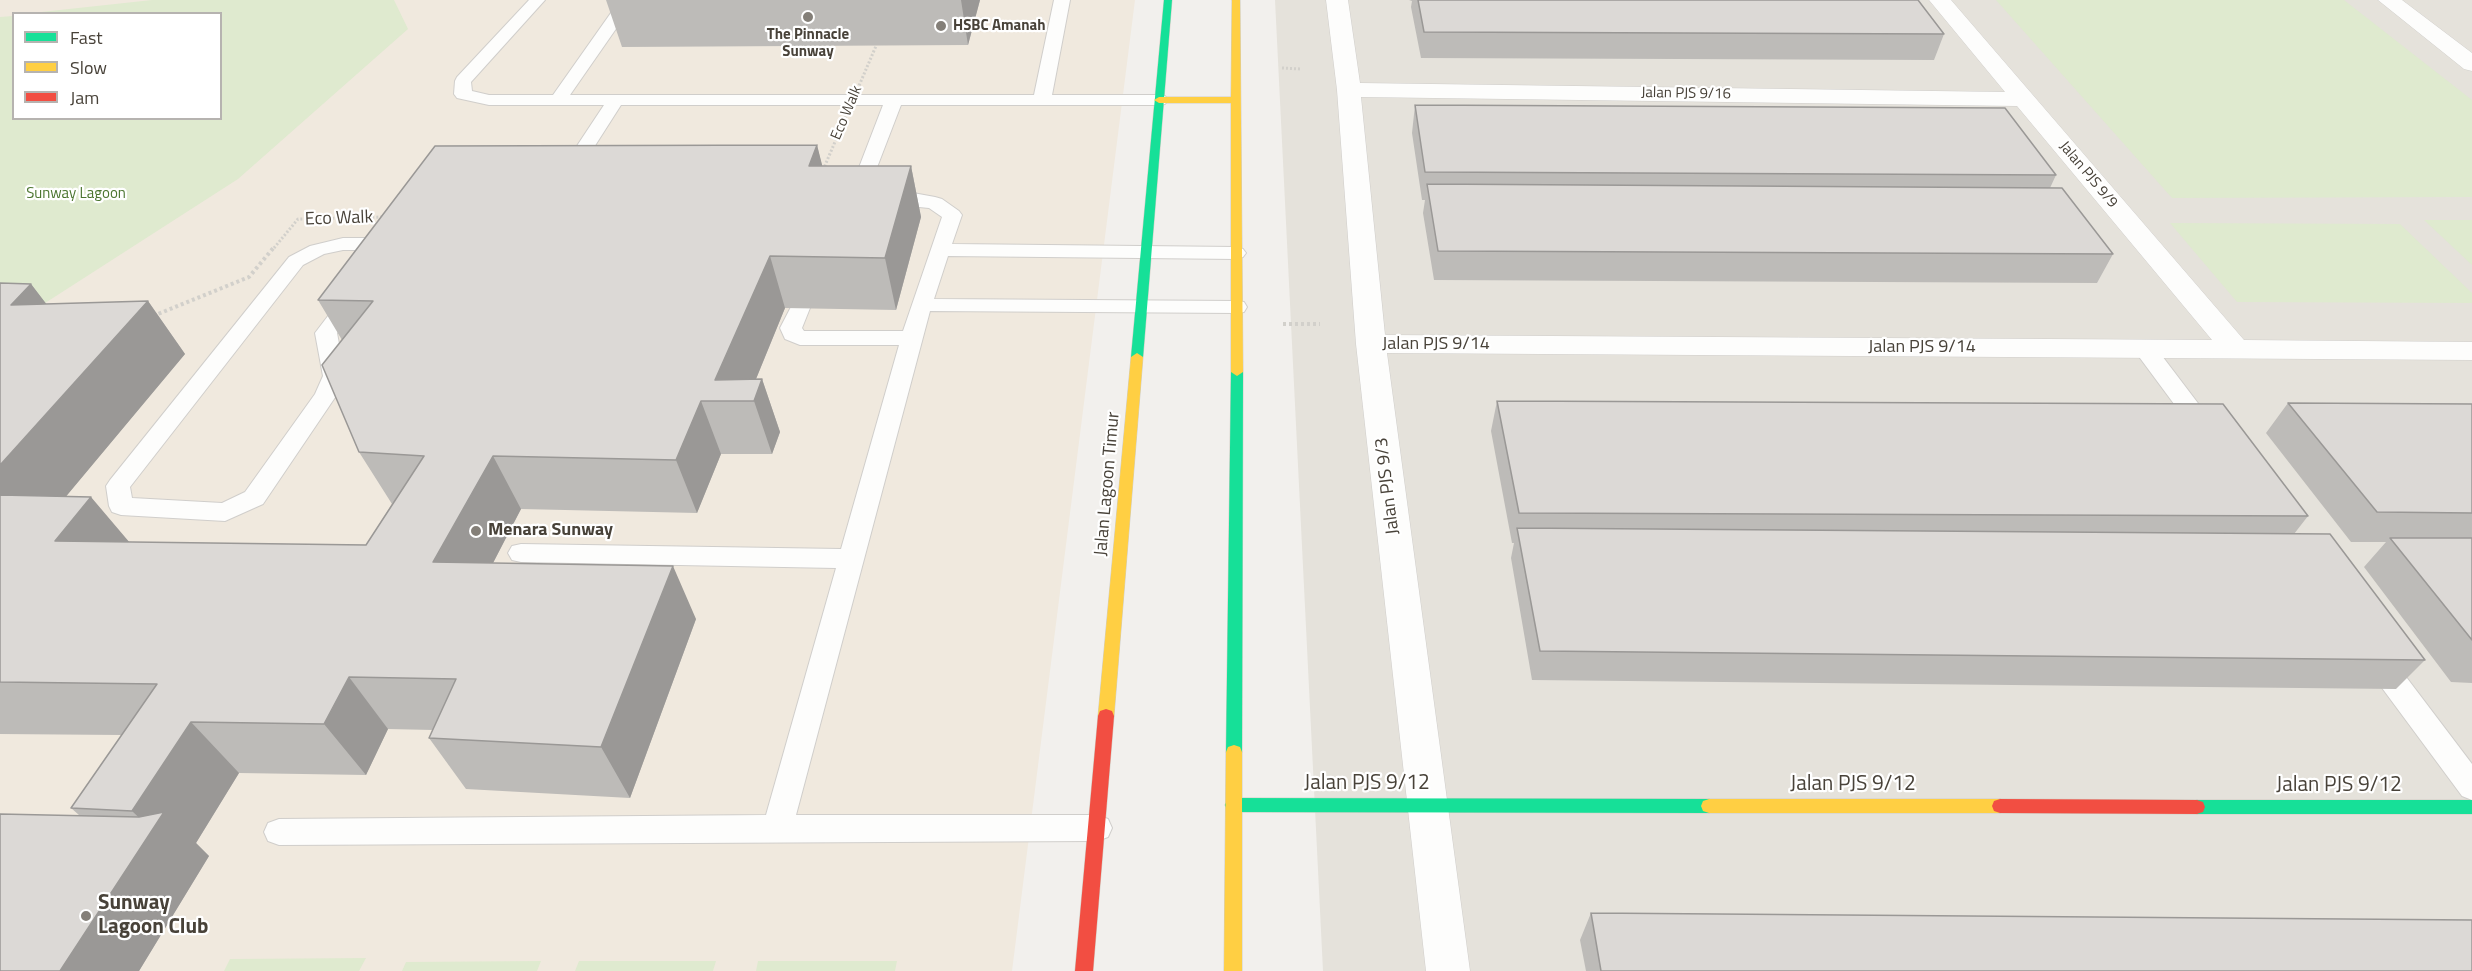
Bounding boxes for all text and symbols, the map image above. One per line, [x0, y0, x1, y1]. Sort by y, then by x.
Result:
marker: The Pinnacle Sunway [801, 10, 815, 24]
legend [12, 12, 222, 120]
place label: HSBC Amanah [953, 17, 1045, 35]
marker: HSBC Amanah [934, 19, 948, 33]
text: Fast [70, 24, 103, 51]
place label: The Pinnacle Sunway [767, 26, 849, 61]
text: Slow [70, 54, 107, 81]
street label: Eco Walk [828, 83, 866, 143]
text: Jam [70, 84, 99, 111]
street label: Jalan PJS 9/16 [1641, 84, 1731, 104]
street label: Jalan PJS 9/9 [2055, 138, 2121, 212]
park label: Sunway Lagoon [26, 185, 126, 203]
street label: Eco Walk [304, 207, 374, 231]
street label: Jalan PJS 9/14 [1382, 334, 1490, 356]
street label: Jalan PJS 9/14 [1868, 337, 1976, 359]
street label: Jalan Lagoon Timur [1091, 411, 1125, 557]
street label: Jalan PJS 9/3 [1371, 436, 1405, 536]
place label: Menara Sunway [488, 520, 613, 542]
marker: Menara Sunway [469, 524, 483, 538]
street label: Jalan PJS 9/12 [1304, 771, 1430, 797]
street label: Jalan PJS 9/12 [1790, 772, 1916, 798]
street label: Jalan PJS 9/12 [2276, 773, 2402, 799]
place label: Sunway Lagoon Club [98, 891, 209, 941]
marker: Sunway Lagoon Club [79, 909, 93, 923]

